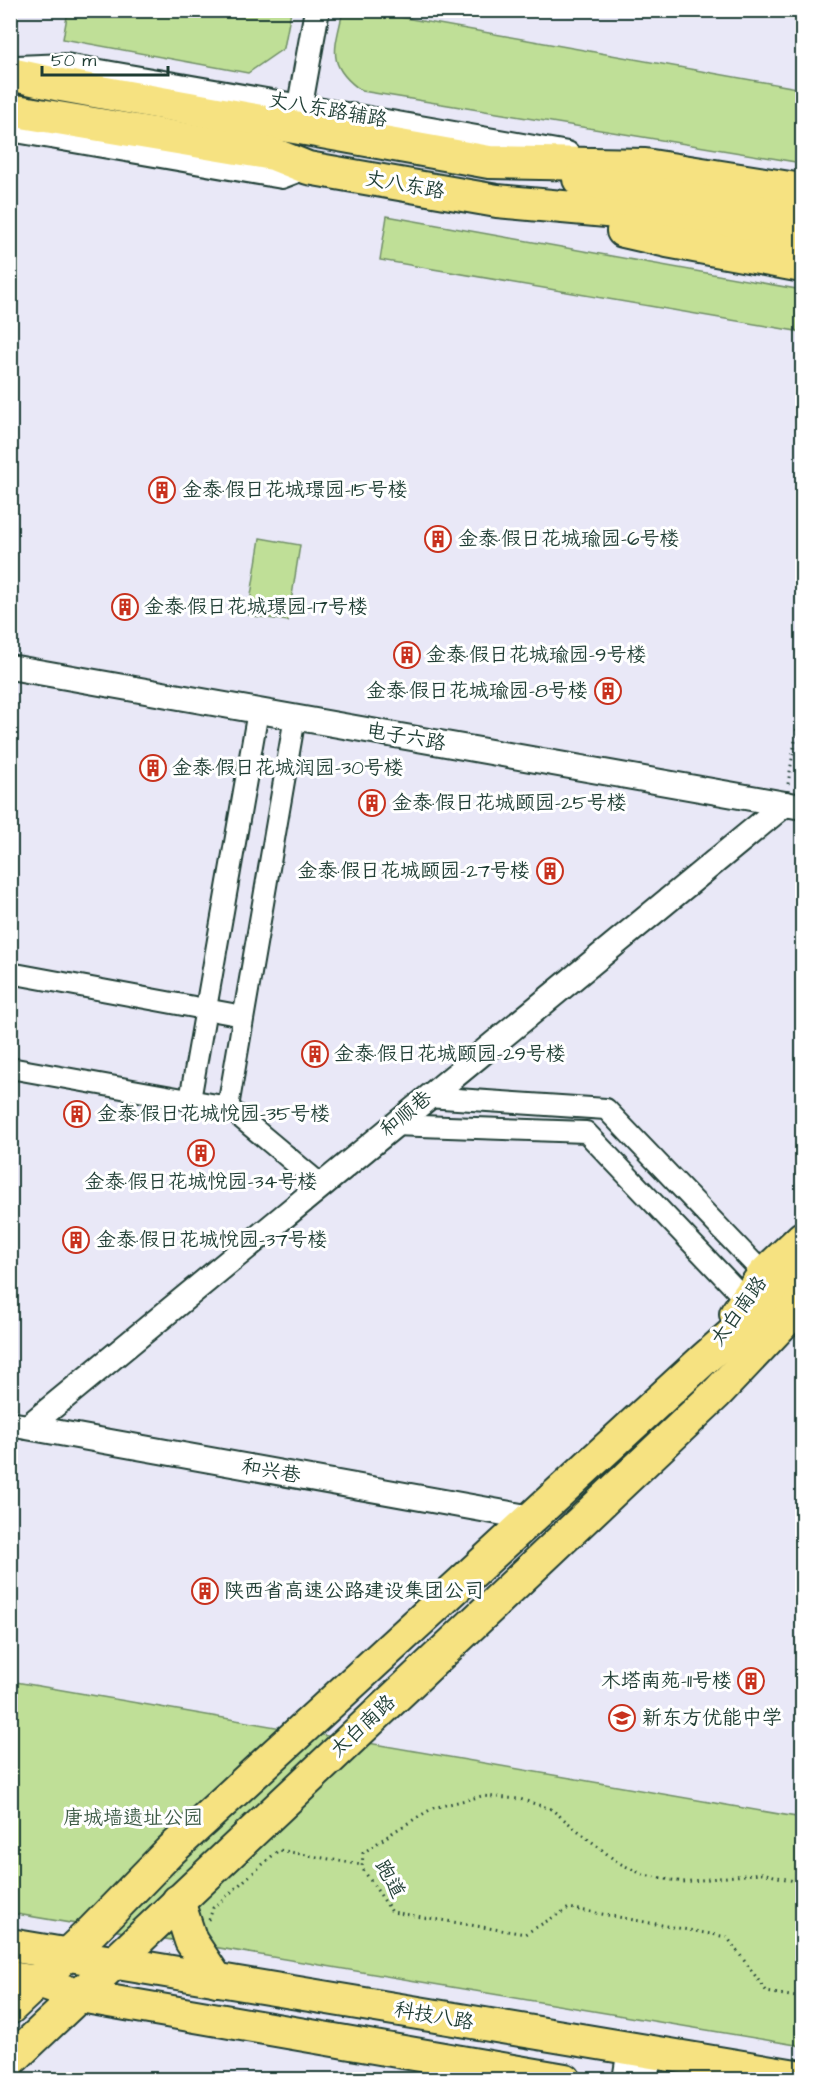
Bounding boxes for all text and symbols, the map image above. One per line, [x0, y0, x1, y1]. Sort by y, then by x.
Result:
scale bar [42, 39, 168, 77]
text: 50 m [51, 48, 96, 73]
street label: 丈八东路辅路 [266, 86, 391, 134]
street label: 丈八东路 [363, 164, 448, 206]
building icon: 金泰·假日花城璟园-15号楼 [147, 475, 177, 505]
place label: 金泰·假日花城璟园-15号楼 [182, 476, 408, 504]
building icon: 金泰·假日花城瑜园-6号楼 [423, 524, 453, 554]
place label: 金泰·假日花城瑜园-6号楼 [458, 525, 680, 553]
building icon: 金泰·假日花城璟园-17号楼 [110, 592, 140, 622]
place label: 金泰·假日花城璟园-17号楼 [144, 593, 368, 621]
building icon: 金泰·假日花城瑜园-9号楼 [392, 640, 422, 670]
place label: 金泰·假日花城瑜园-9号楼 [426, 641, 646, 669]
building icon: 金泰·假日花城瑜园-8号楼 [593, 676, 623, 706]
place label: 金泰·假日花城瑜园-8号楼 [366, 677, 588, 705]
street label: 电子六路 [364, 716, 449, 758]
building icon: 金泰·假日花城润园-30号楼 [138, 753, 168, 783]
place label: 金泰·假日花城润园-30号楼 [172, 754, 404, 782]
building icon: 金泰·假日花城颐园-25号楼 [357, 788, 387, 818]
place label: 金泰·假日花城颐园-25号楼 [392, 789, 627, 817]
building icon: 金泰·假日花城颐园-27号楼 [535, 856, 565, 886]
place label: 金泰·假日花城颐园-27号楼 [297, 857, 530, 885]
building icon: 金泰·假日花城颐园-29号楼 [300, 1039, 330, 1069]
place label: 金泰·假日花城颐园-29号楼 [334, 1040, 566, 1068]
street label: 和顺巷 [374, 1084, 439, 1144]
building icon: 金泰·假日花城悦园-35号楼 [62, 1099, 92, 1129]
place label: 金泰·假日花城悦园-35号楼 [97, 1100, 330, 1128]
building icon: 金泰·假日花城悦园-34号楼 [186, 1138, 216, 1168]
place label: 金泰·假日花城悦园-34号楼 [85, 1168, 317, 1196]
building icon: 金泰·假日花城悦园-37号楼 [61, 1225, 91, 1255]
place label: 金泰·假日花城悦园-37号楼 [96, 1226, 328, 1254]
street label: 太白南路 [704, 1270, 774, 1352]
street label: 和兴巷 [239, 1452, 304, 1490]
building icon: 陕西省高速公路建设集团公司 [190, 1576, 220, 1606]
place label: 陕西省高速公路建设集团公司 [224, 1577, 484, 1605]
building icon: 木塔南苑-11号楼 [736, 1666, 766, 1696]
place label: 木塔南苑-11号楼 [601, 1667, 732, 1695]
street label: 太白南路 [324, 1688, 403, 1764]
school or university icon: 新东方优能中学 [607, 1703, 637, 1733]
place label: 新东方优能中学 [642, 1704, 782, 1732]
park label: 唐城墙遗址公园 [63, 1804, 203, 1832]
street label: 跑道 [368, 1855, 412, 1903]
street label: 科技八路 [392, 1995, 477, 2037]

